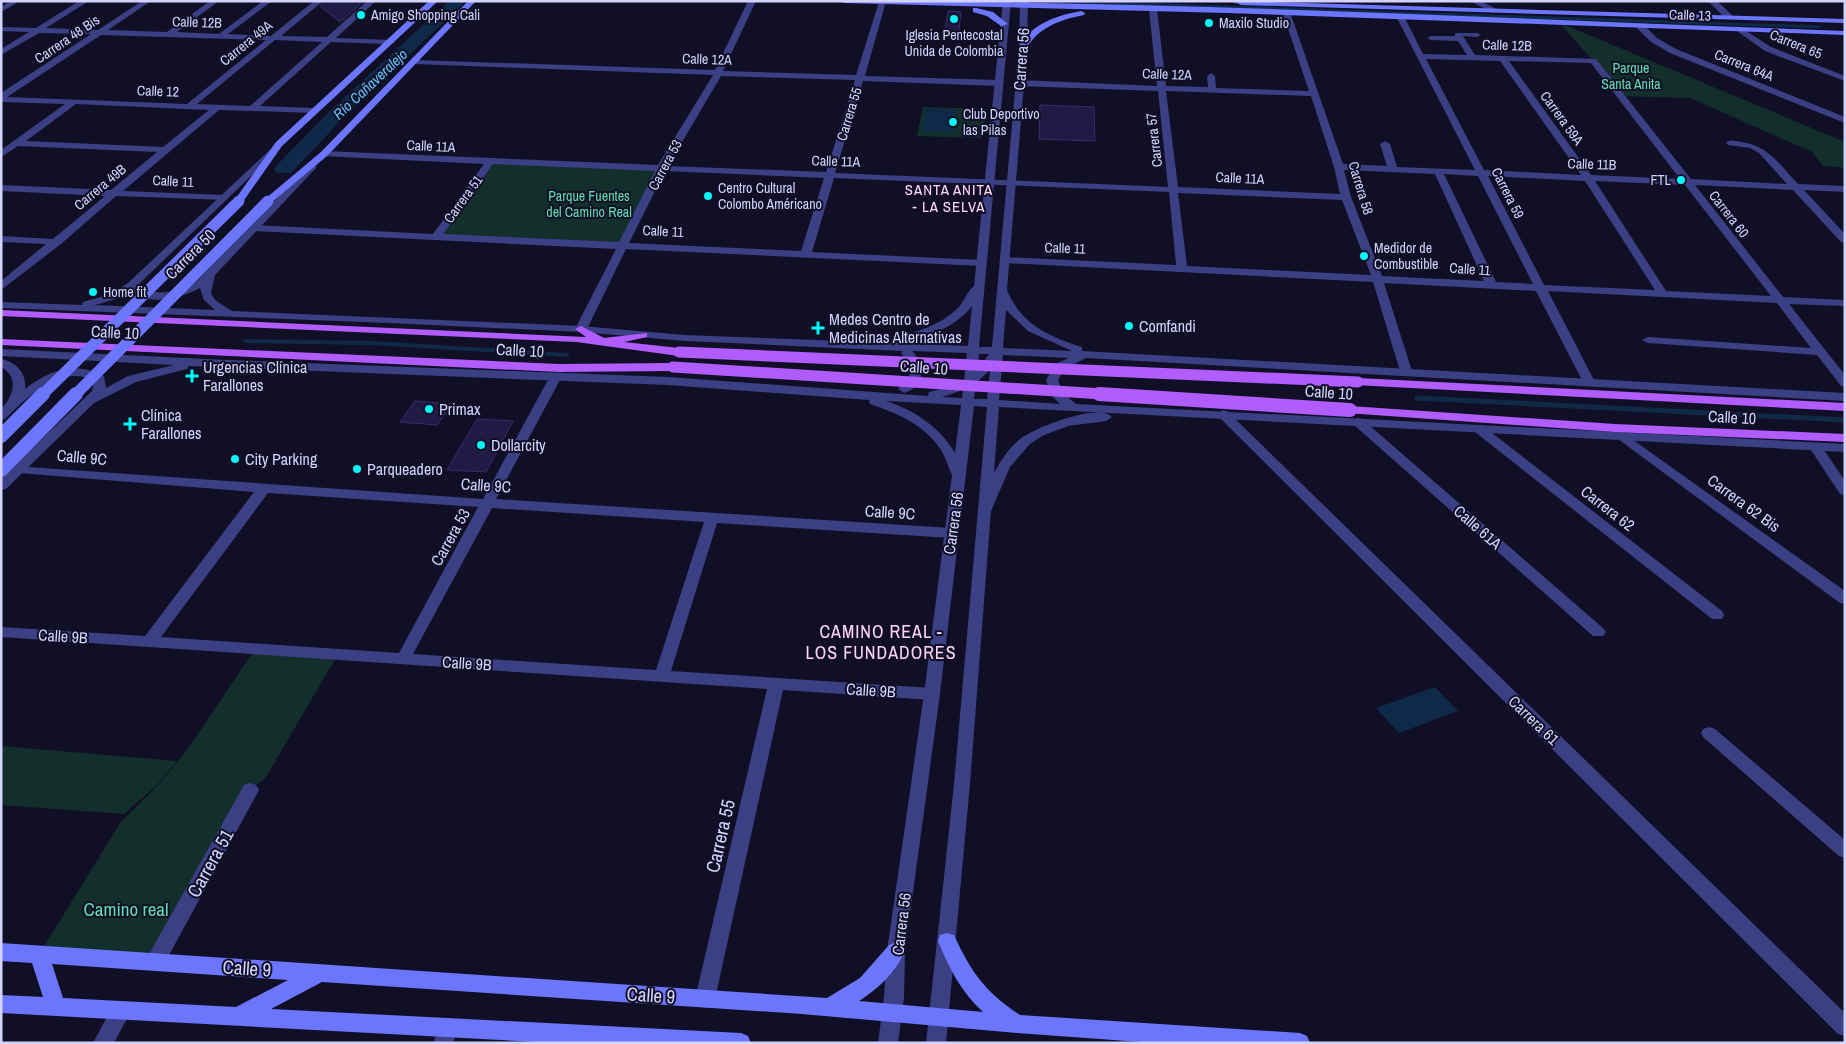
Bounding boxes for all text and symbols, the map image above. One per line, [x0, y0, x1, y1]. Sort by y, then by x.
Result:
street label: Calle 13 [1669, 5, 1711, 25]
place label: Amigo Shopping Cali [370, 6, 480, 24]
marker: Amigo Shopping Cali [355, 9, 367, 21]
street label: Carrera 48 Bis [31, 11, 103, 67]
street label: Calle 12B [172, 12, 223, 32]
marker: Iglesia Pentecostal Unida de Colombia [948, 13, 960, 25]
place label: Maxilo Studio [1219, 14, 1289, 32]
street label: Carrera 49A [216, 16, 276, 70]
marker: Maxilo Studio [1203, 17, 1215, 29]
street label: Carrera 65 [1767, 25, 1825, 63]
place label: Iglesia Pentecostal Unida de Colombia [905, 26, 1004, 60]
street label: Carrera 56 [1008, 27, 1034, 91]
street label: Calle 12B [1482, 35, 1533, 55]
water label: Río Cañaveralejo [328, 44, 412, 124]
street label: Carrera 64A [1712, 45, 1777, 85]
street label: Calle 12A [682, 49, 733, 69]
park label: Parque Santa Anita [1601, 59, 1661, 93]
street label: Calle 12A [1142, 64, 1193, 84]
street label: Calle 12 [137, 81, 179, 101]
street label: Carrera 55 [832, 85, 866, 143]
street label: Carrera 59A [1536, 87, 1588, 149]
place label: Club Deportivo las Pilas [963, 105, 1040, 139]
street label: Carrera 57 [1142, 112, 1166, 168]
marker: Club Deportivo las Pilas [947, 116, 959, 128]
street label: Calle 11A [406, 136, 456, 156]
street label: Carrera 53 [644, 137, 686, 193]
street label: Calle 11A [811, 151, 861, 171]
street label: Calle 11B [1567, 154, 1617, 174]
street label: Carrera 58 [1344, 159, 1378, 217]
street label: Carrera 49B [70, 160, 130, 214]
street label: Carrera 59 [1488, 164, 1528, 222]
street label: Calle 11A [1215, 168, 1265, 188]
street label: Calle 11 [152, 171, 195, 191]
street label: Carrera 51 [440, 171, 487, 226]
place label: FTL [1651, 171, 1672, 189]
marker: FTL [1675, 174, 1687, 186]
place label: Centro Cultural Colombo Américano [718, 179, 822, 213]
district label: SANTA ANITA - LA SELVA [905, 179, 993, 217]
park label: Parque Fuentes del Camino Real [546, 187, 632, 221]
street label: Carrera 60 [1705, 187, 1753, 241]
marker: Centro Cultural Colombo Américano [702, 190, 714, 202]
street label: Calle 11 [642, 221, 685, 241]
street label: Carrera 50 [160, 224, 220, 284]
street label: Calle 11 [1044, 238, 1087, 258]
place label: Medidor de Combustible [1374, 239, 1438, 273]
marker: Medidor de Combustible [1358, 250, 1370, 262]
street label: Calle 11 [1449, 259, 1492, 279]
place label: Home fit [103, 283, 146, 301]
marker: Home fit [87, 286, 99, 298]
place label: Medes Centro de Medicinas Alternativas [829, 308, 962, 348]
place label: Comfandi [1139, 315, 1196, 337]
street label: Calle 10 [90, 320, 140, 344]
marker: Comfandi [1123, 320, 1135, 332]
marker: Medes Centro de Medicinas Alternativas [811, 321, 825, 335]
street label: Calle 10 [495, 338, 545, 362]
street label: Calle 10 [899, 354, 949, 380]
place label: Urgencias Clínica Farallones [203, 356, 308, 396]
marker: Urgencias Clínica Farallones [185, 369, 199, 383]
street label: Calle 10 [1304, 379, 1354, 405]
place label: Primax [439, 398, 481, 420]
marker: Primax [423, 403, 435, 415]
place label: Clínica Farallones [141, 404, 202, 444]
street label: Calle 10 [1707, 405, 1757, 429]
marker: Clínica Farallones [123, 417, 137, 431]
place label: Dollarcity [491, 434, 546, 456]
marker: Dollarcity [475, 439, 487, 451]
street label: Calle 9C [56, 444, 108, 470]
place label: City Parking [245, 448, 318, 470]
marker: City Parking [229, 453, 241, 465]
place label: Parqueadero [367, 458, 443, 480]
marker: Parqueadero [351, 463, 363, 475]
street label: Carrera 62 Bis [1703, 469, 1785, 537]
street label: Calle 9C [460, 472, 512, 498]
street label: Carrera 62 [1577, 480, 1639, 536]
street label: Carrera 56 [938, 490, 968, 556]
street label: Calle 9C [864, 499, 916, 525]
street label: Calle 61A [1449, 500, 1507, 554]
street label: Carrera 53 [425, 504, 475, 570]
district label: CAMINO REAL - LOS FUNDADORES [806, 619, 956, 665]
street label: Calle 9B [37, 623, 89, 649]
street label: Calle 9B [441, 650, 493, 676]
street label: Calle 9B [845, 677, 897, 703]
street label: Carrera 61 [1504, 690, 1565, 750]
street label: Carrera 55 [699, 796, 741, 875]
street label: Carrera 51 [181, 824, 240, 902]
street label: Carrera 56 [886, 892, 916, 956]
park label: Camino real [84, 896, 168, 922]
street label: Calle 9 [222, 953, 272, 983]
street label: Calle 9 [626, 980, 676, 1010]

